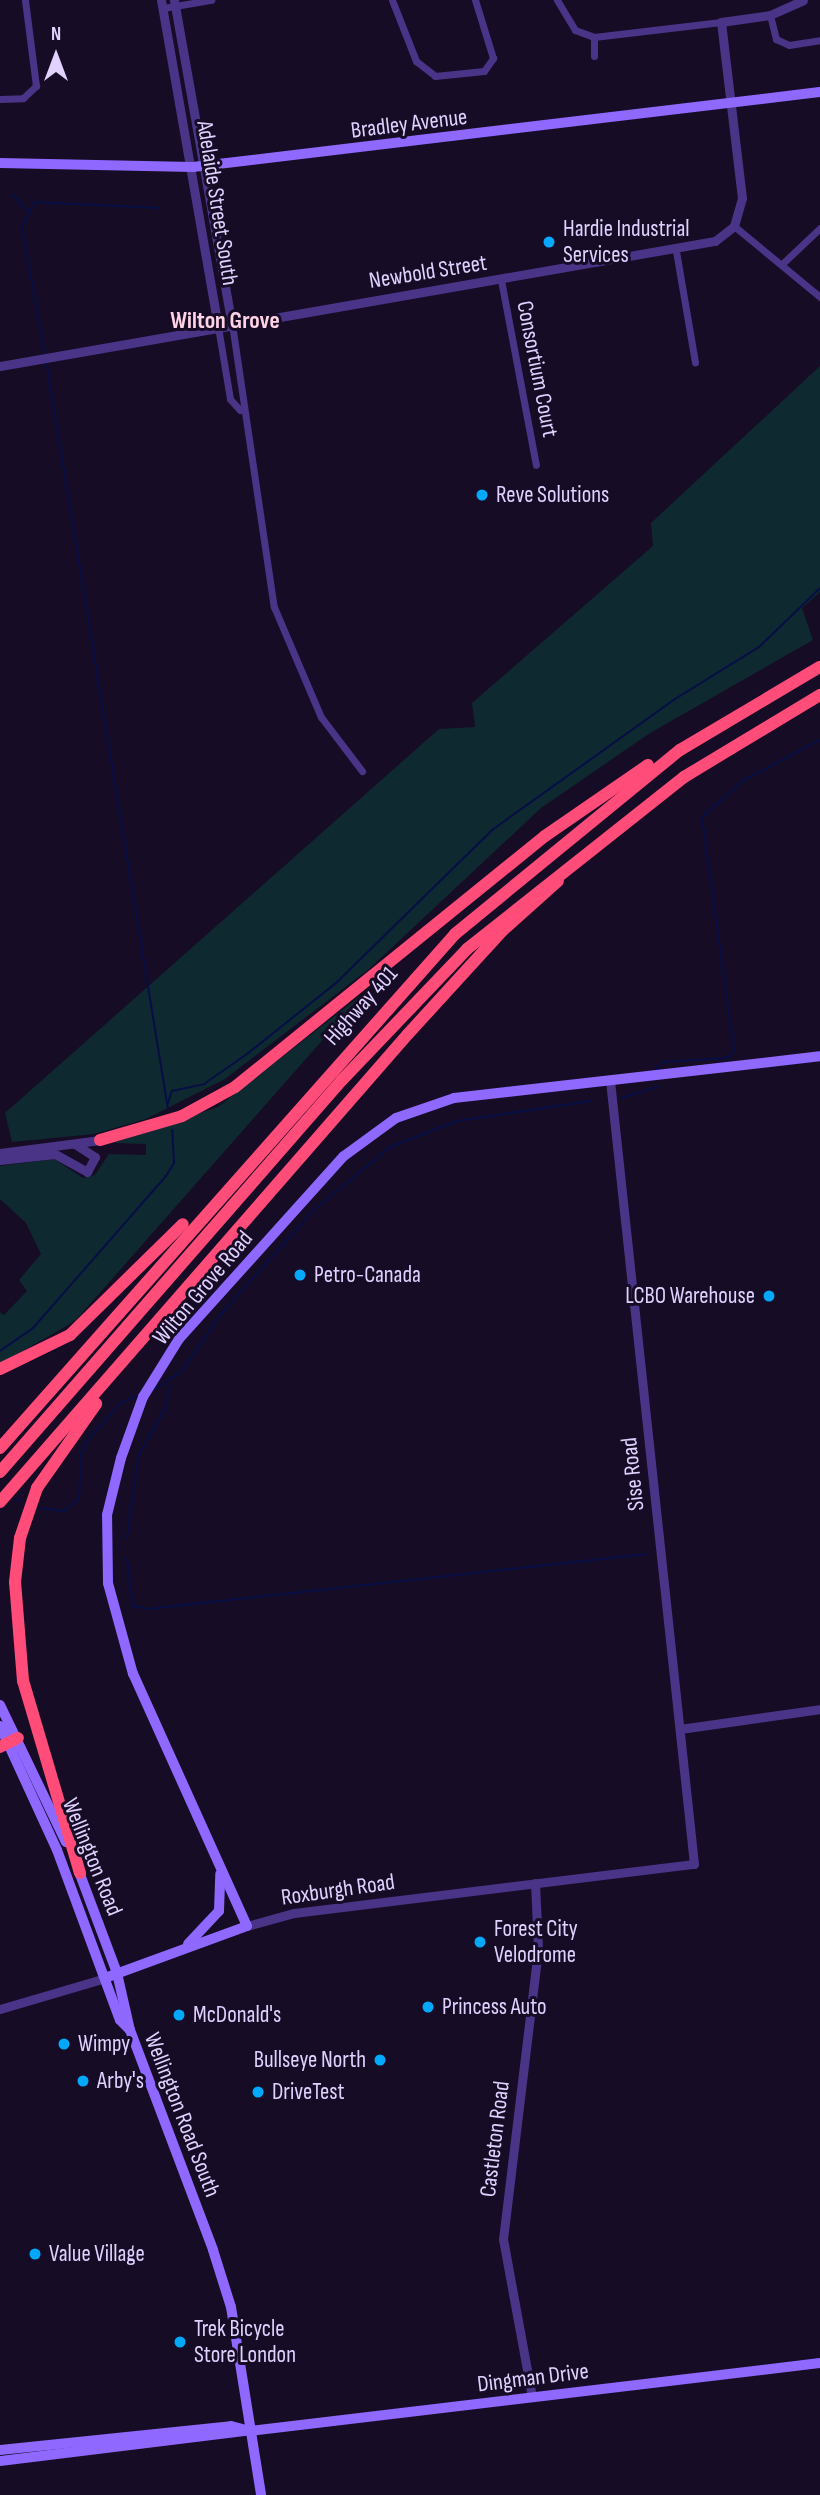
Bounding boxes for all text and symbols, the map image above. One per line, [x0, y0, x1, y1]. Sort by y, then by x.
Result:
north arrow [21, 21, 91, 91]
text: N [51, 23, 61, 46]
street label: Bradley Avenue [349, 103, 469, 145]
street label: Adelaide Street South [190, 119, 244, 287]
place label: Hardie Industrial Services [563, 215, 690, 269]
marker: Hardie Industrial Services [541, 234, 557, 250]
street label: Newbold Street [367, 249, 489, 295]
street label: Consortium Court [510, 298, 564, 440]
district label: Wilton Grove [170, 307, 280, 335]
place label: Reve Solutions [496, 481, 609, 509]
marker: Reve Solutions [474, 487, 490, 503]
street label: Highway 401 [318, 961, 404, 1051]
street label: Wilton Grove Road [147, 1225, 259, 1351]
place label: Petro-Canada [314, 1261, 421, 1289]
marker: Petro-Canada [292, 1267, 308, 1283]
place label: LCBO Warehouse [625, 1282, 755, 1310]
marker: LCBO Warehouse [761, 1288, 777, 1304]
street label: Sise Road [615, 1436, 651, 1512]
street label: Wellington Road [56, 1794, 128, 1920]
street label: Roxburgh Road [279, 1868, 397, 1912]
place label: Forest City Velodrome [494, 1915, 578, 1969]
marker: Forest City Velodrome [472, 1934, 488, 1950]
place label: Princess Auto [442, 1993, 547, 2021]
marker: Princess Auto [420, 1999, 436, 2015]
place label: McDonald's [193, 2001, 281, 2029]
marker: McDonald's [171, 2007, 187, 2023]
street label: Wellington Road South [138, 2029, 226, 2201]
place label: Wimpy [78, 2030, 130, 2058]
marker: Wimpy [56, 2036, 72, 2052]
place label: Bullseye North [254, 2046, 366, 2074]
marker: Bullseye North [372, 2052, 388, 2068]
place label: Arby's [97, 2067, 144, 2095]
marker: Arby's [75, 2073, 91, 2089]
place label: DriveTest [272, 2078, 344, 2106]
street label: Castleton Road [474, 2079, 516, 2199]
marker: DriveTest [250, 2084, 266, 2100]
place label: Value Village [49, 2240, 145, 2268]
marker: Value Village [27, 2246, 43, 2262]
place label: Trek Bicycle Store London [194, 2315, 296, 2369]
marker: Trek Bicycle Store London [172, 2334, 188, 2350]
street label: Dingman Drive [476, 2357, 590, 2399]

